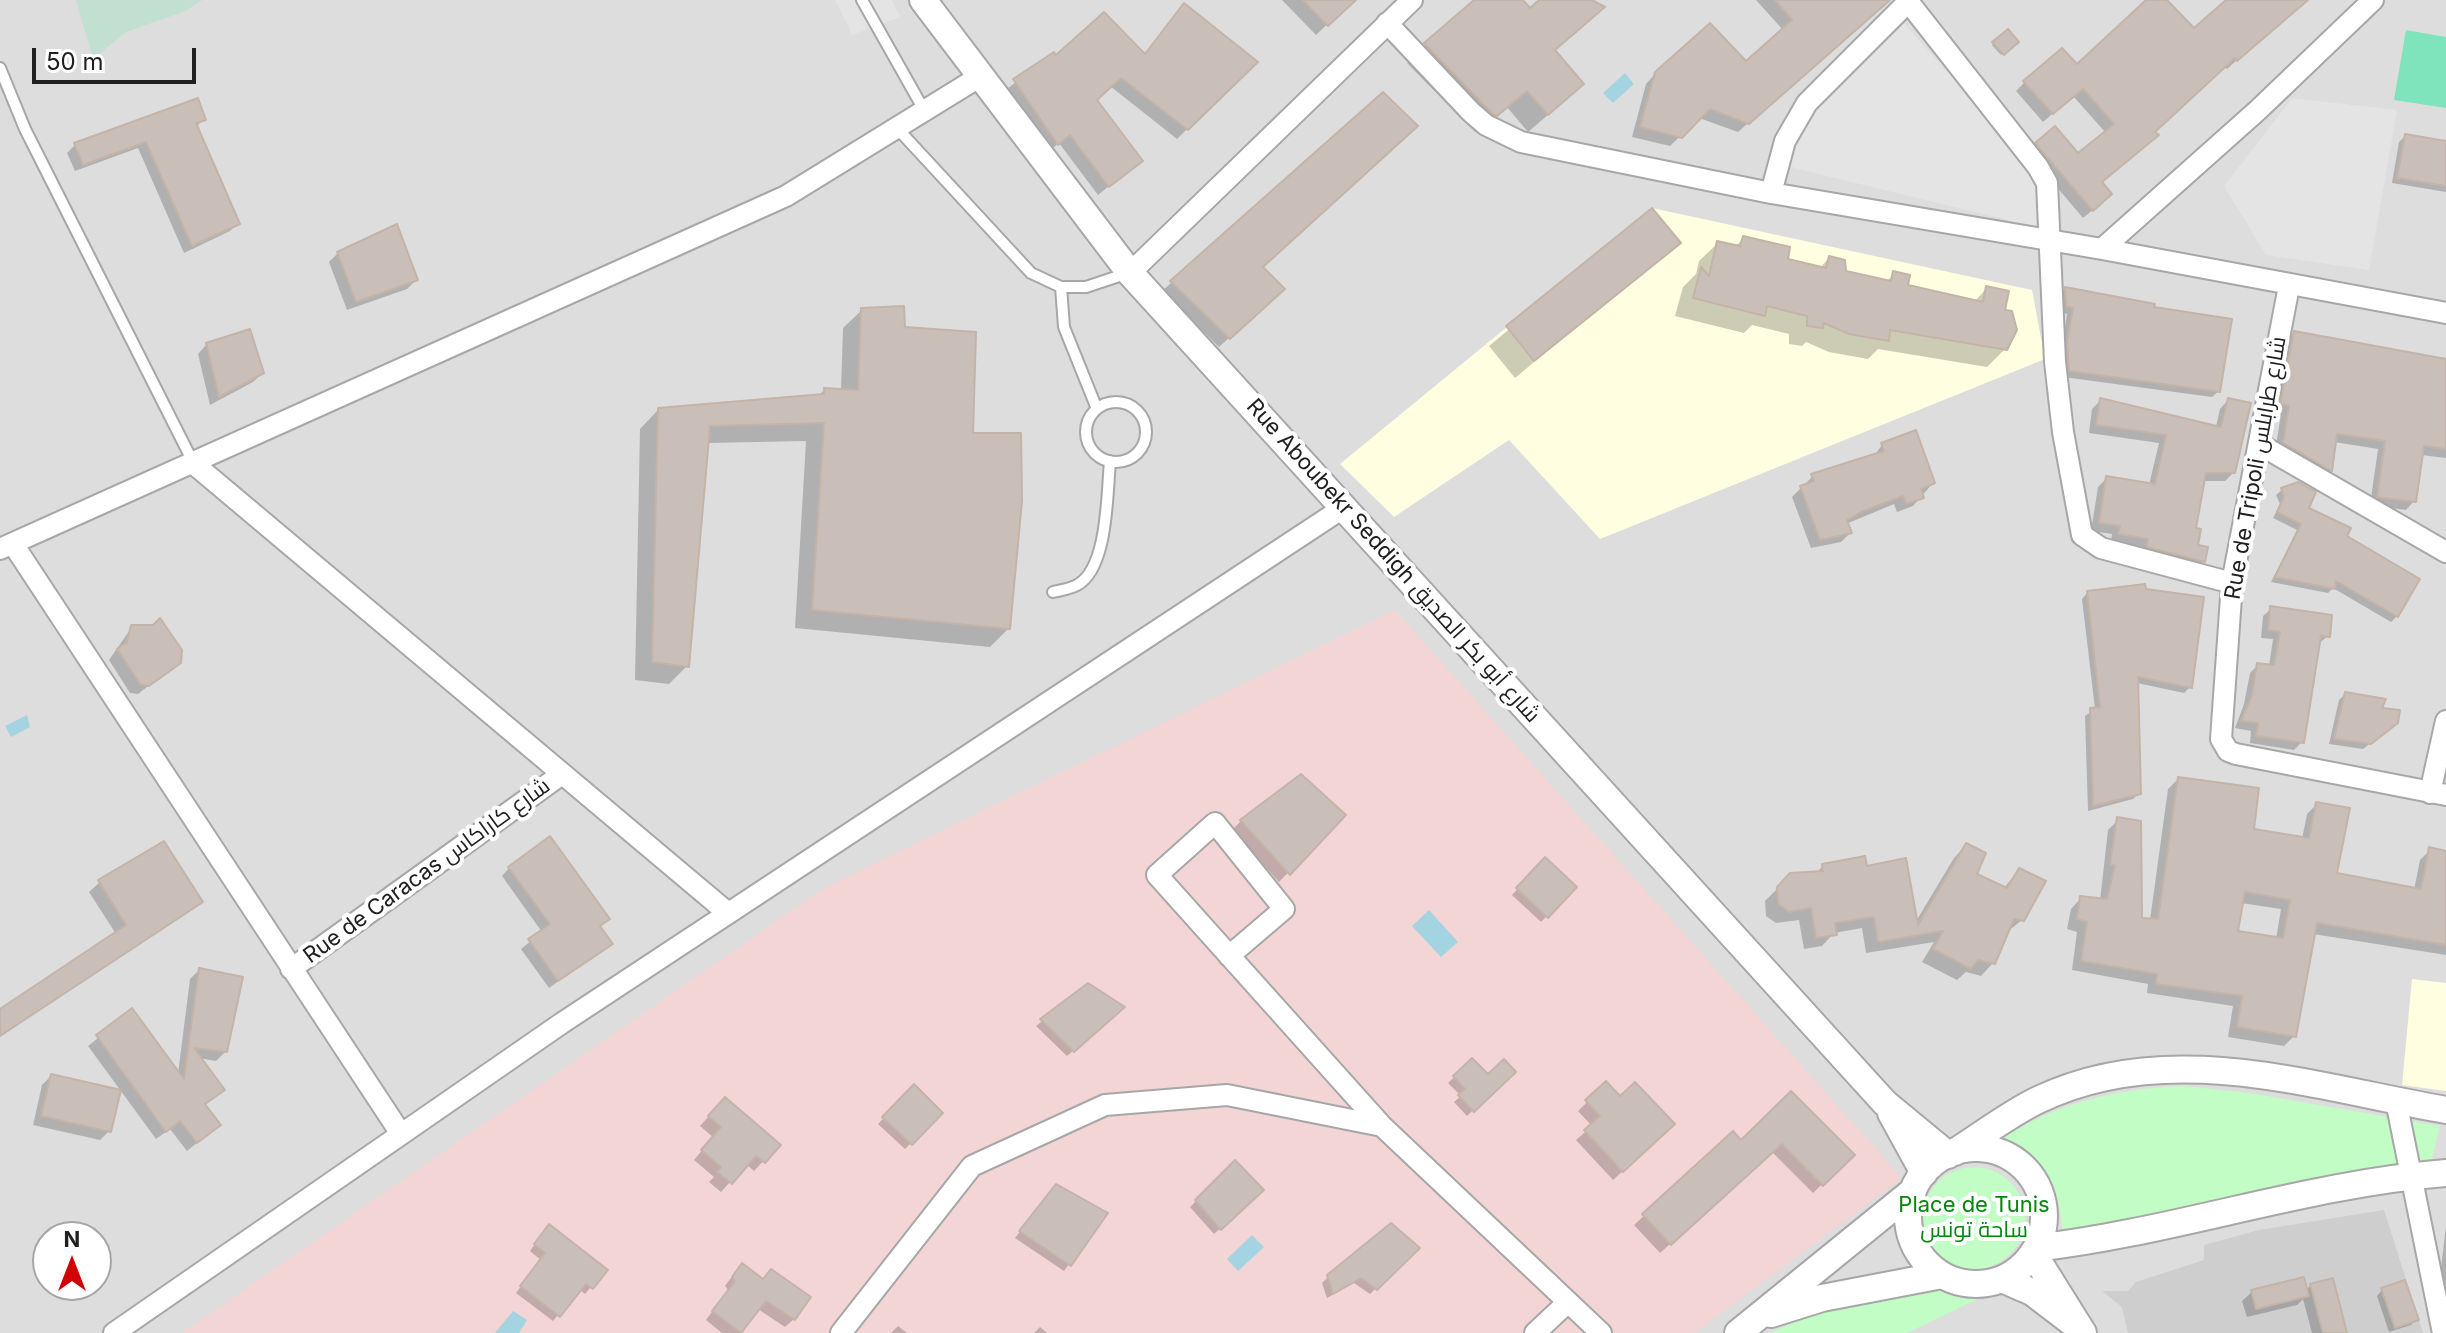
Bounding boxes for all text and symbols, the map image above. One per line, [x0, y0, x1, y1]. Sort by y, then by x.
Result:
scale bar [36, 32, 200, 82]
text: 50 m [46, 47, 104, 76]
street label: Rue de Tripoli شارع طرابلس [2220, 334, 2292, 602]
street label: Rue Aboubekr Seddigh شارع أبو بكر الصديق [1241, 394, 1545, 728]
street label: Rue de Caracas شارع كاراكاس [299, 773, 555, 969]
park label: Place de Tunis ساحة تونس [1898, 1192, 2050, 1244]
north arrow [32, 1221, 112, 1301]
text: N [64, 1226, 80, 1252]

